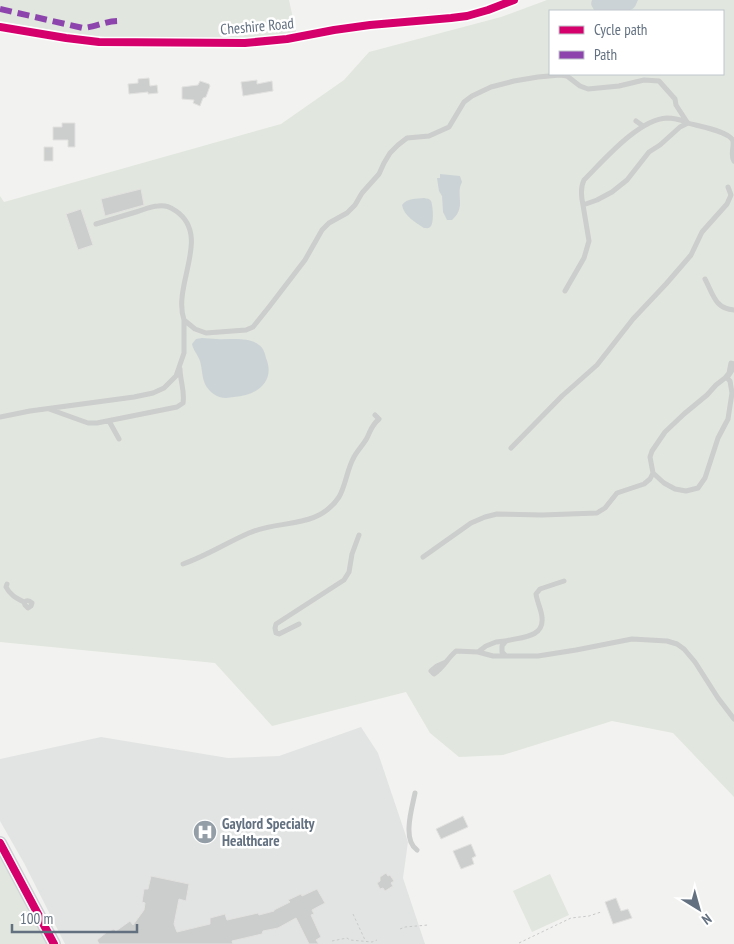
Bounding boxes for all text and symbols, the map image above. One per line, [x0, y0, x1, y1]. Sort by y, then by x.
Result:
legend [549, 10, 724, 75]
street label: Cheshire Road [219, 13, 295, 39]
text: Cycle path [594, 20, 647, 39]
text: Path [594, 45, 617, 64]
place label: Gaylord Specialty Healthcare [222, 814, 315, 850]
hospital icon: Gaylord Specialty Healthcare [192, 819, 218, 845]
north arrow [674, 884, 724, 934]
scale bar [12, 902, 138, 934]
text: 100 m [20, 909, 53, 928]
text: N [698, 910, 715, 929]

